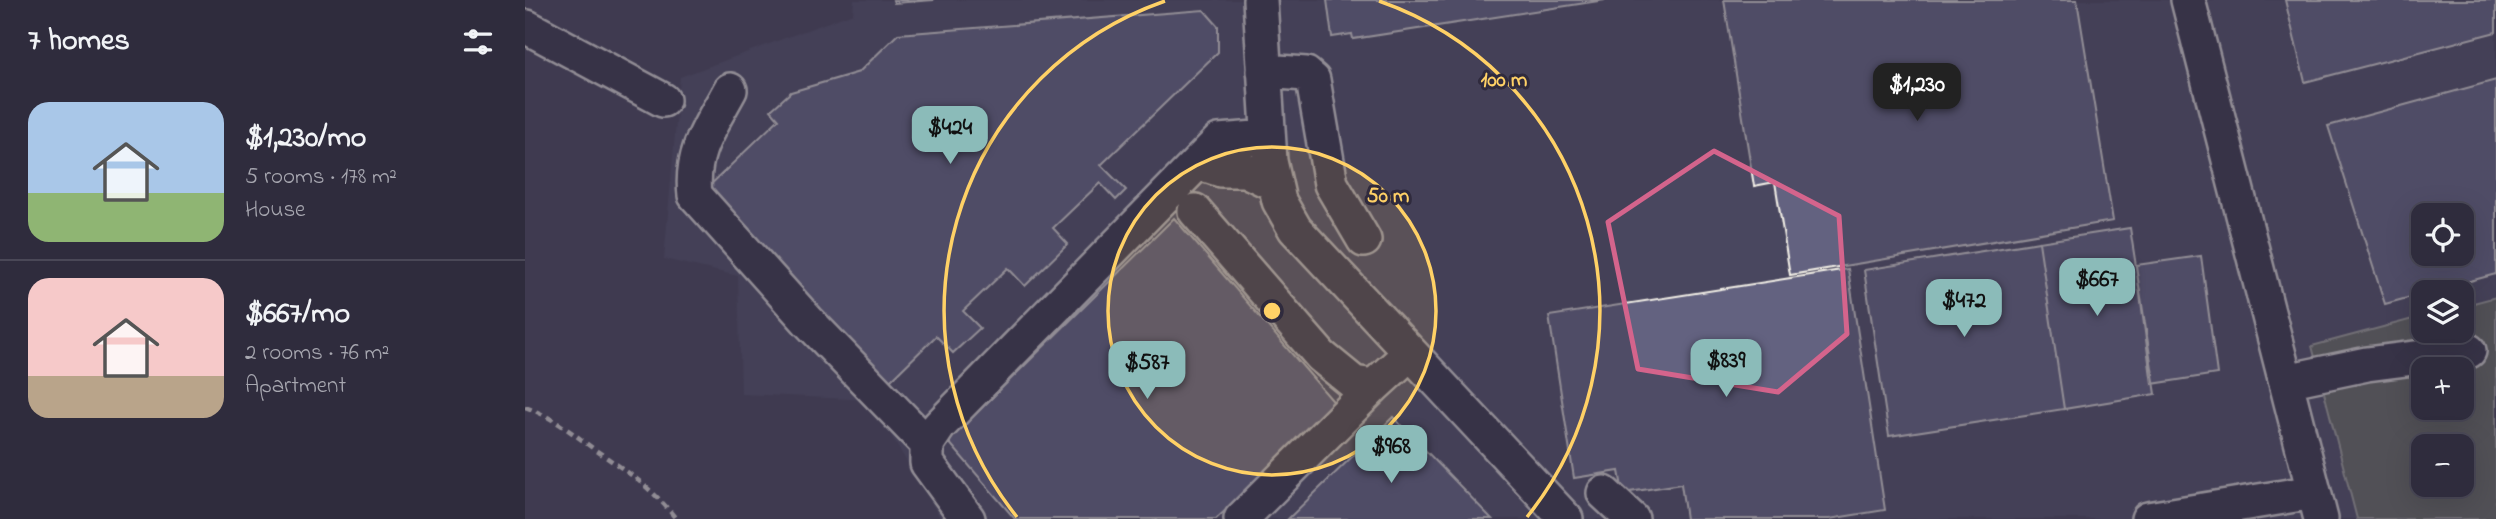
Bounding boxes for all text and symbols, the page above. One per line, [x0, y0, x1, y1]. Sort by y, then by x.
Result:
text: 7 homes [28, 20, 130, 64]
icon: filters [459, 23, 497, 61]
pin: $1,230 [1860, 64, 1974, 123]
text: 100 m [1481, 66, 1527, 96]
text: $1,230 [1889, 69, 1945, 102]
pin: $424 [909, 106, 991, 166]
text: $424 [928, 112, 972, 145]
text: $1,230/mo [245, 117, 366, 161]
icon: home [84, 130, 168, 214]
text: 5 rooms · 178 m² [245, 161, 397, 194]
text: 50 m [1367, 182, 1409, 212]
text: House [245, 194, 305, 227]
map controls [2411, 203, 2474, 497]
button: locate [2411, 203, 2474, 266]
pin: $667 [2056, 258, 2138, 318]
text: $667 [2075, 264, 2119, 297]
pin: $472 [1923, 280, 2005, 339]
button: layers [2411, 280, 2474, 343]
text: $472 [1942, 285, 1986, 318]
text: $667/mo [245, 293, 350, 337]
centre of rings [1260, 299, 1284, 323]
icon: home [84, 306, 168, 390]
text: 2 rooms · 76 m² [245, 337, 389, 370]
pin: $839 [1685, 340, 1767, 399]
pin: $587 [1106, 342, 1188, 401]
text: $839 [1707, 345, 1745, 378]
text: $587 [1124, 347, 1170, 380]
button: + [2411, 357, 2474, 420]
text: Apartment [245, 370, 346, 403]
pin: $968 [1350, 426, 1432, 485]
text: $968 [1371, 431, 1411, 464]
button: − [2411, 434, 2474, 497]

